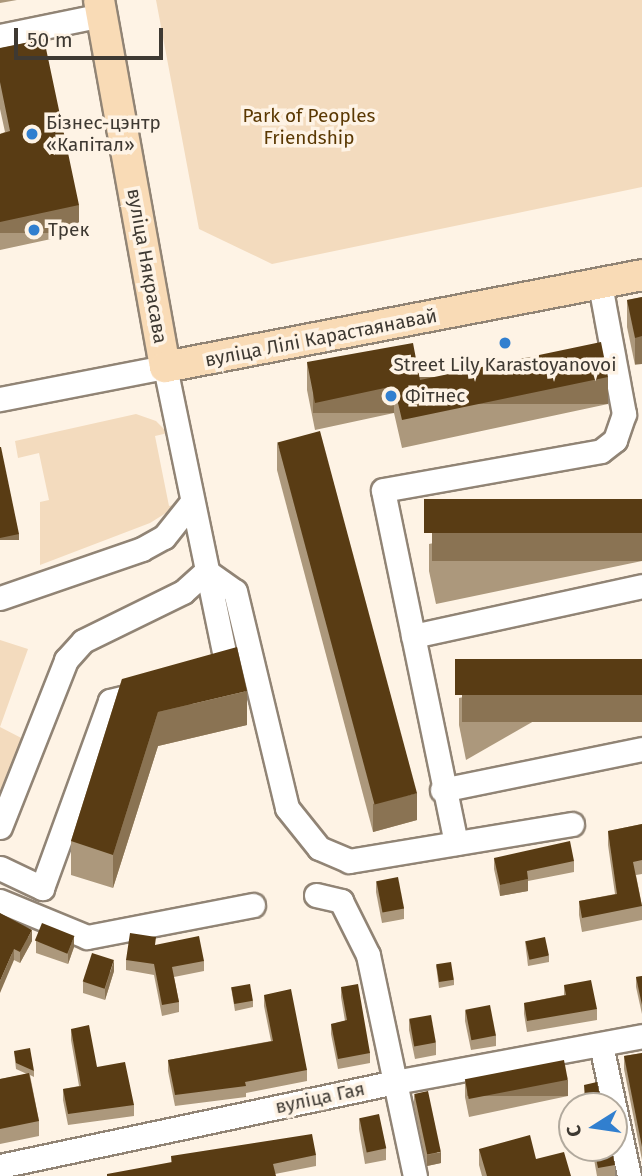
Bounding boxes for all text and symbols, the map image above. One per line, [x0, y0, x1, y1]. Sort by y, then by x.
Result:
scale bar [18, 14, 166, 58]
text: 50 m [27, 27, 73, 53]
park label: Park of Peoples Friendship [243, 105, 375, 149]
place label: Бізнес-цэнтр «Капітал» [46, 112, 161, 156]
marker: Бізнес-цэнтр «Капітал» [24, 126, 40, 142]
street label: вуліца Някрасава [122, 187, 172, 345]
place label: Трек [48, 219, 89, 241]
marker: Трек [26, 222, 42, 238]
street label: вуліца Лілі Карастаянавай [203, 304, 439, 372]
marker: Street Lily Karastoyanovoi [497, 335, 513, 351]
place label: Street Lily Karastoyanovoi [393, 354, 617, 376]
place label: Фітнес [405, 385, 465, 407]
marker: Фітнес [383, 388, 399, 404]
street label: вуліца Гая [273, 1077, 367, 1119]
north arrow [558, 1092, 628, 1162]
text: С [562, 1123, 586, 1139]

